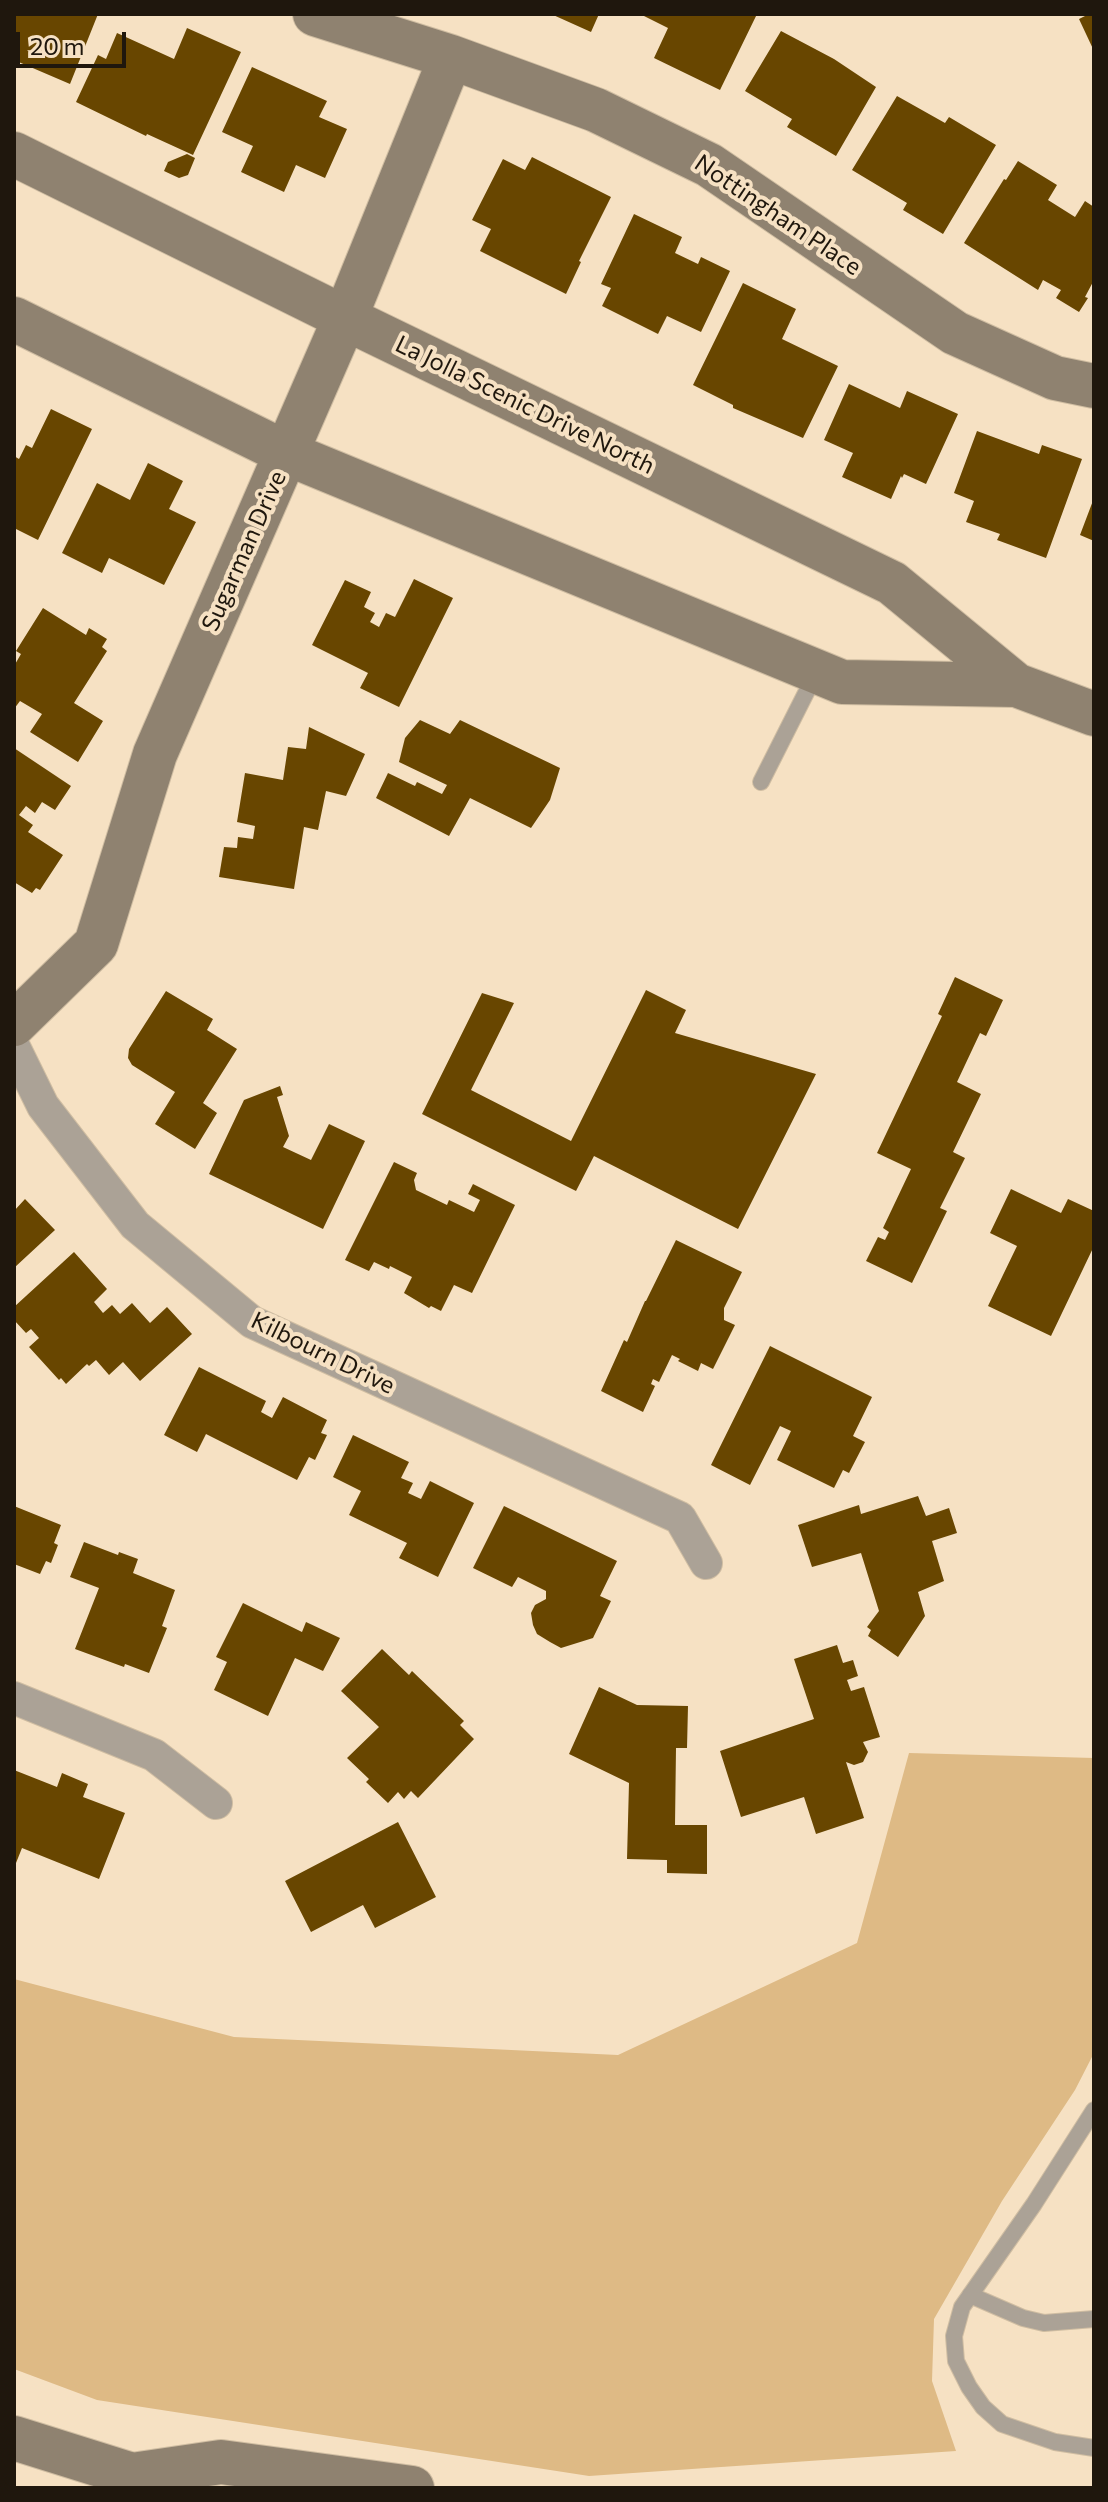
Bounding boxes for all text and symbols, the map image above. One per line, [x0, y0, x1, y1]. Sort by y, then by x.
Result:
scale bar [20, 16, 130, 66]
text: 20 m [30, 31, 84, 60]
street label: Nottingham Place [689, 149, 867, 281]
street label: La Jolla Scenic Drive North [391, 330, 659, 480]
street label: Sugarman Drive [196, 466, 292, 636]
street label: Kilbourn Drive [246, 1306, 400, 1400]

